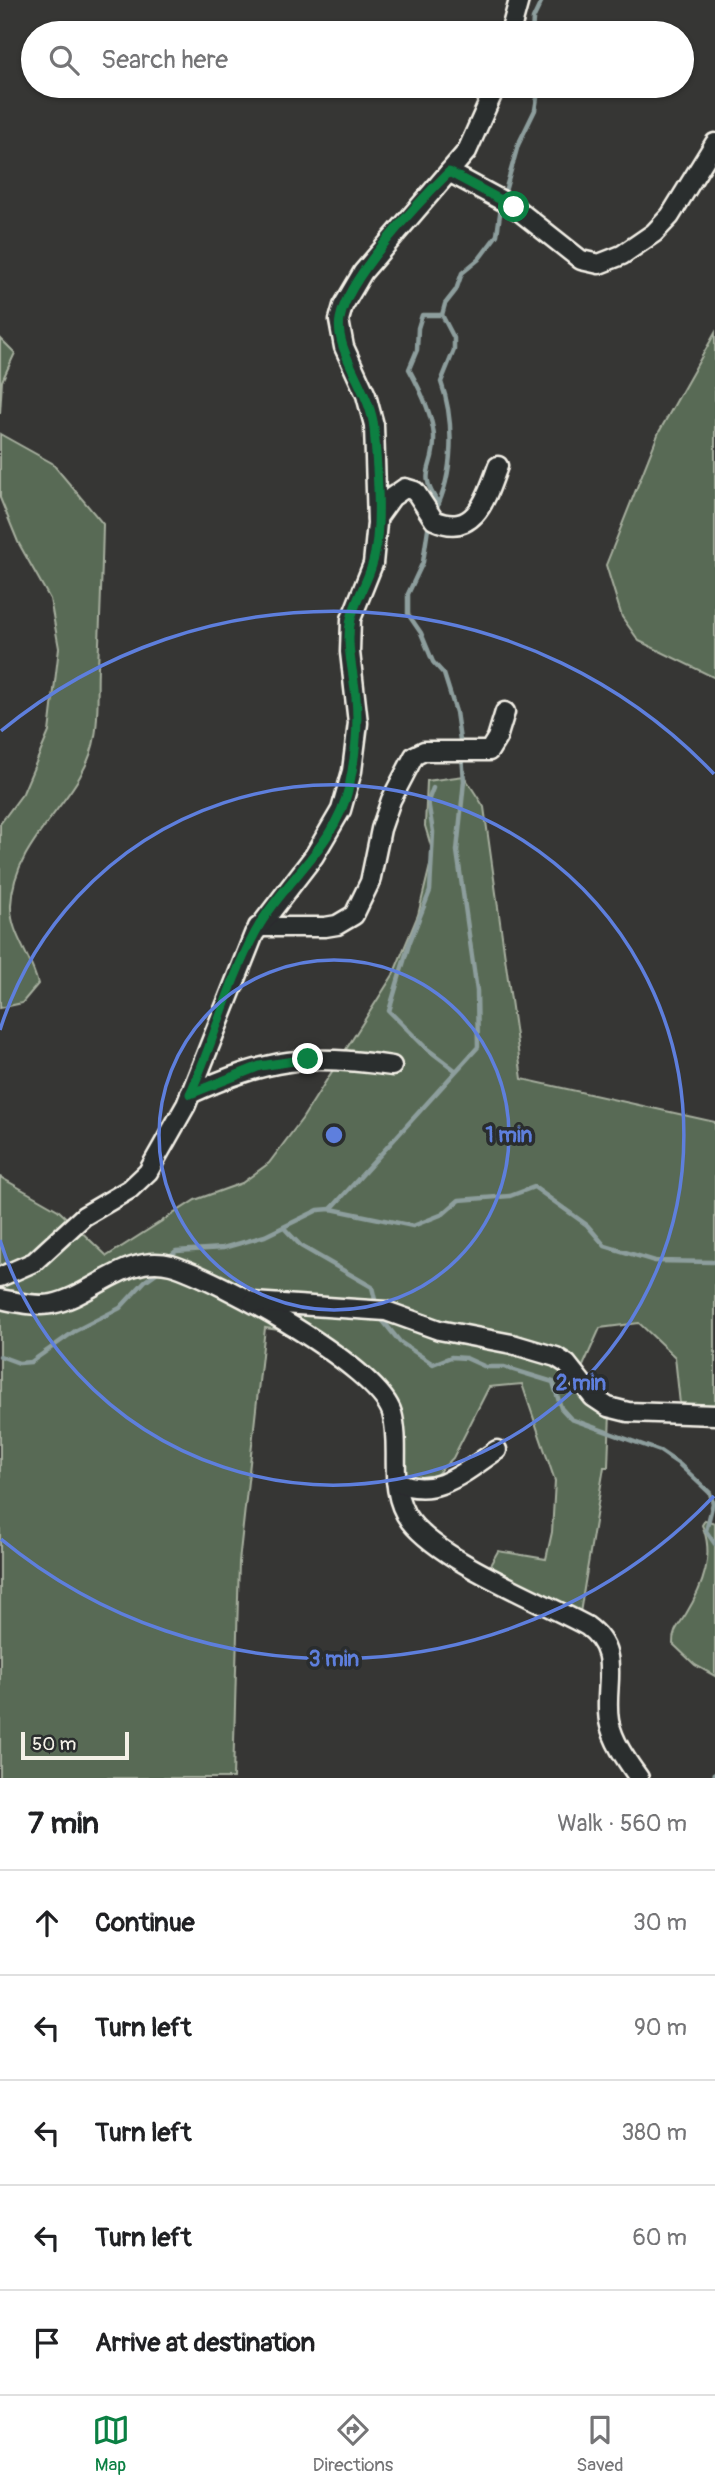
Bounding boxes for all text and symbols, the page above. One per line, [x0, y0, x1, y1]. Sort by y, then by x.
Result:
search box [21, 21, 694, 98]
icon: search [45, 41, 83, 79]
text: Search here [101, 44, 228, 76]
route start [498, 191, 529, 222]
route end [292, 1043, 323, 1074]
text: 1 min [486, 1122, 533, 1149]
centre of rings [322, 1123, 346, 1147]
text: 2 min [556, 1370, 606, 1397]
text: 3 min [309, 1646, 359, 1673]
scale bar [21, 1729, 130, 1761]
text: 50 m [32, 1732, 76, 1756]
text: 7 min [28, 1805, 99, 1842]
text: Walk · 560 m [557, 1809, 687, 1838]
icon: ahead [28, 1904, 66, 1942]
text: Continue [95, 1907, 195, 1939]
text: 30 m [633, 1908, 687, 1937]
icon: left [28, 2009, 66, 2047]
text: Turn left [95, 2012, 191, 2044]
text: 90 m [634, 2013, 687, 2042]
icon: left [28, 2114, 66, 2152]
text: Turn left [95, 2117, 191, 2149]
text: 380 m [621, 2118, 687, 2147]
icon: left [28, 2219, 66, 2257]
text: Turn left [95, 2222, 191, 2254]
text: 60 m [632, 2223, 687, 2252]
icon: arrive [28, 2324, 66, 2362]
text: Arrive at destination [95, 2327, 315, 2359]
tab: Map [92, 2411, 130, 2477]
tab: Directions [313, 2411, 393, 2477]
tab: Saved [576, 2411, 623, 2477]

